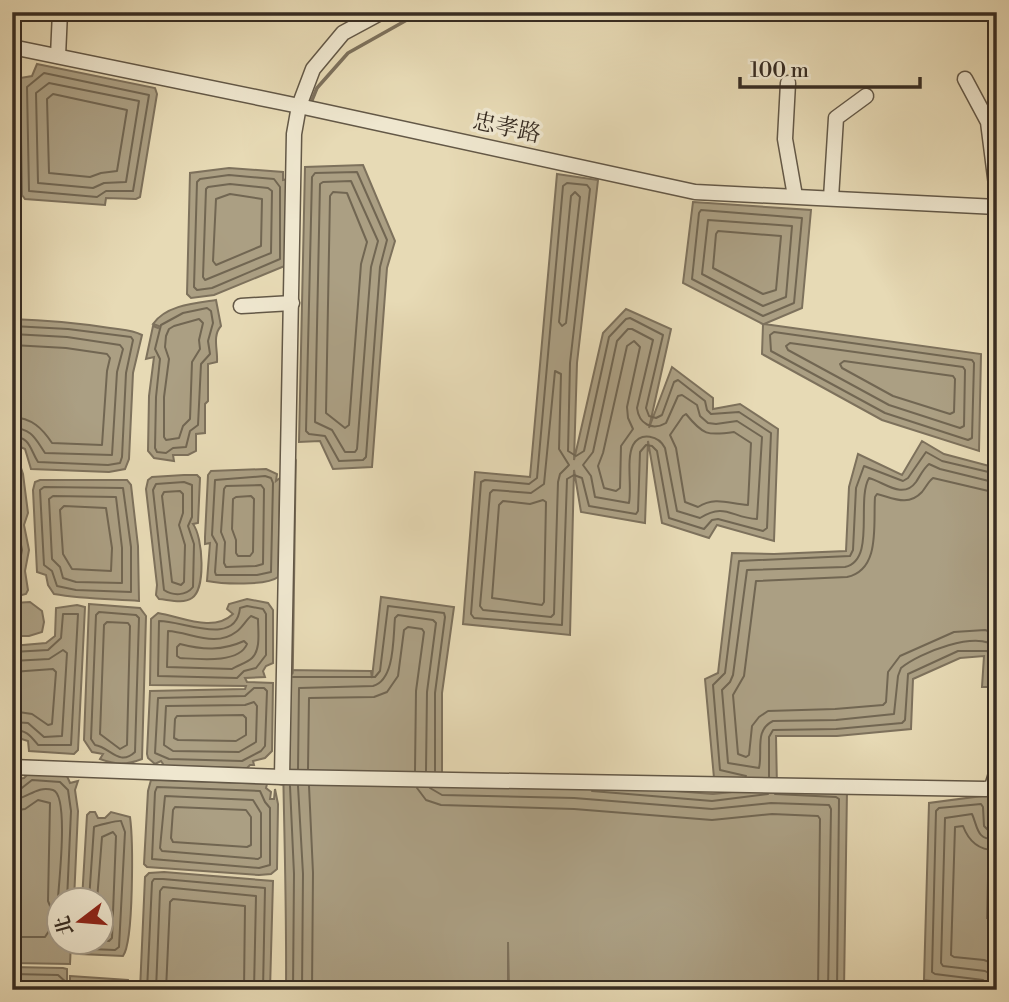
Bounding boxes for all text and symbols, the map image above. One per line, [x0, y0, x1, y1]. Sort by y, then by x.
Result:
scale bar [740, 46, 920, 90]
text: 100 m [750, 58, 809, 84]
street label: 忠孝路 [470, 107, 543, 149]
north arrow [46, 886, 116, 956]
text: 北 [50, 913, 79, 938]

